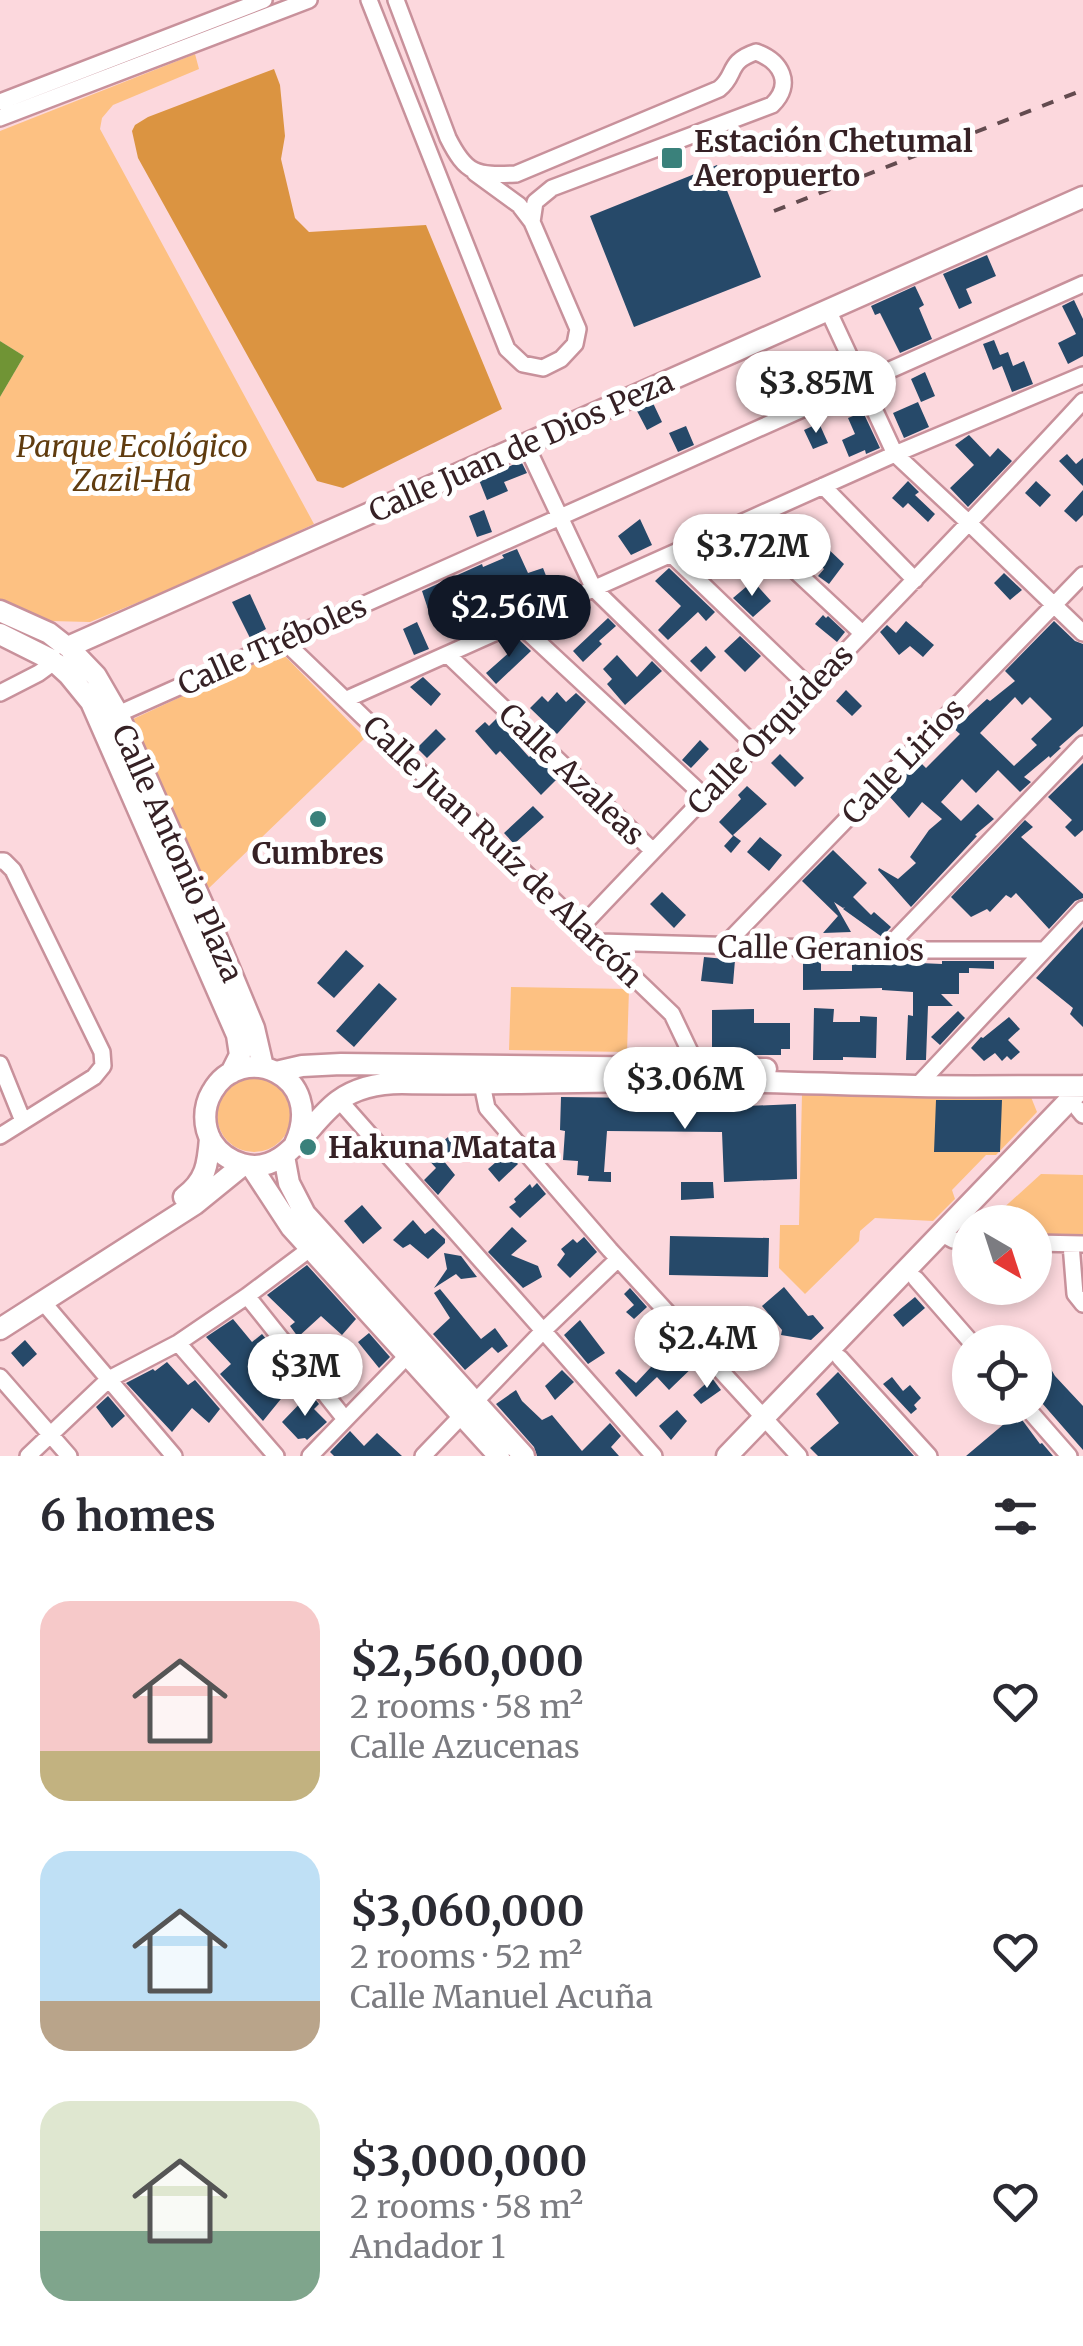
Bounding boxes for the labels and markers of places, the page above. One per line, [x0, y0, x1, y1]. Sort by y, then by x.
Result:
place label: Estación Chetumal Aeropuerto [693, 122, 973, 194]
marker: Estación Chetumal Aeropuerto [659, 145, 685, 171]
pin: $3.85M [735, 351, 897, 436]
pin: $3.72M [671, 514, 833, 599]
pin: $2.56M [428, 575, 590, 660]
marker: Cumbres [307, 808, 329, 830]
place label: Cumbres [252, 834, 384, 872]
pin: $3.06M [604, 1047, 766, 1132]
place label: Hakuna Matata [328, 1128, 557, 1166]
marker: Hakuna Matata [297, 1136, 319, 1158]
pin: $2.4M [637, 1306, 777, 1391]
pin: $3M [257, 1334, 353, 1419]

